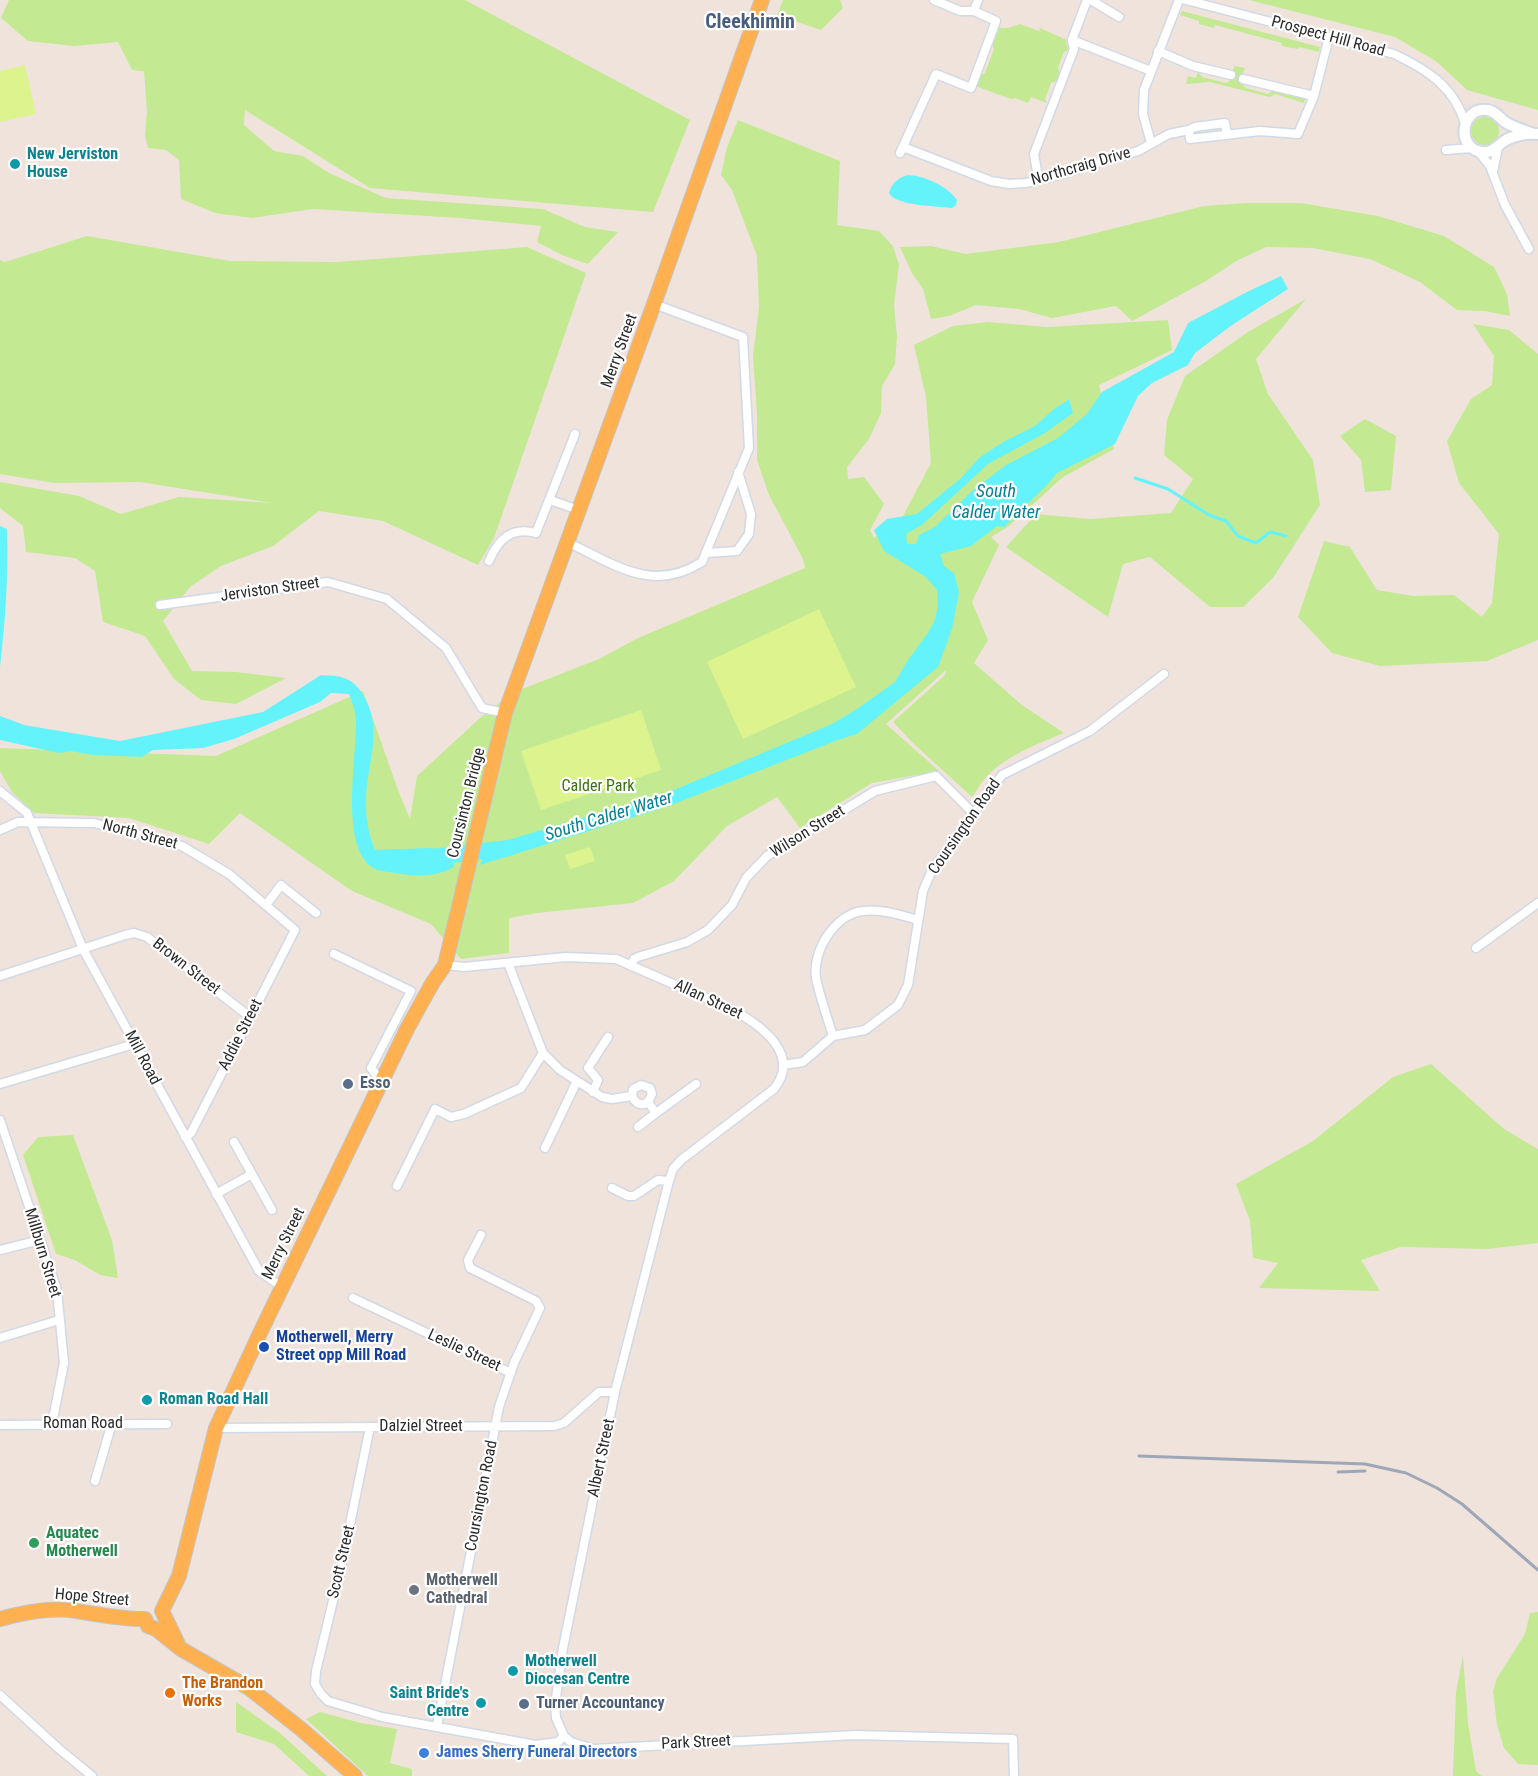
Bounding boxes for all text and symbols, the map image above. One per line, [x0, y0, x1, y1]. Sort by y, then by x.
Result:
district label: Cleekhimin [705, 11, 795, 35]
street label: Prospect Hill Road [1269, 13, 1387, 61]
street label: Northcraig Drive [1029, 144, 1133, 190]
place label: New Jerviston House [27, 145, 118, 183]
marker: New Jerviston House [8, 157, 22, 171]
street label: Merry Street [598, 311, 642, 391]
water label: South Calder Water [952, 481, 1040, 524]
street label: Jerviston Street [219, 574, 321, 606]
street label: Coursinton Bridge [444, 746, 490, 860]
street label: Coursington Road [925, 775, 1005, 879]
park label: Calder Park [562, 777, 634, 797]
water label: South Calder Water [542, 787, 676, 847]
street label: Wilson Street [767, 802, 849, 862]
street label: North Street [100, 816, 180, 854]
street label: Brown Street [148, 935, 224, 999]
street label: Allan Street [671, 976, 745, 1024]
street label: Addie Street [215, 996, 267, 1074]
street label: Mill Road [120, 1027, 164, 1089]
place label: Esso [360, 1074, 390, 1094]
marker: Esso [341, 1077, 355, 1091]
street label: Merry Street [258, 1205, 310, 1283]
street label: Millburn Street [19, 1206, 65, 1300]
street label: Leslie Street [424, 1326, 504, 1376]
place label: Motherwell, Merry Street opp Mill Road [276, 1328, 406, 1366]
marker: Motherwell, Merry Street opp Mill Road [257, 1340, 271, 1354]
place label: Roman Road Hall [159, 1390, 268, 1410]
marker: Roman Road Hall [140, 1393, 154, 1407]
street label: Roman Road [43, 1414, 123, 1434]
street label: Dalziel Street [379, 1417, 463, 1437]
street label: Albert Street [584, 1417, 620, 1499]
street label: Coursington Road [462, 1439, 502, 1553]
place label: Aquatec Motherwell [46, 1524, 118, 1562]
street label: Scott Street [324, 1524, 360, 1600]
marker: Aquatec Motherwell [27, 1536, 41, 1550]
place label: Motherwell Cathedral [426, 1571, 498, 1609]
marker: Motherwell Cathedral [407, 1583, 421, 1597]
street label: Hope Street [54, 1585, 130, 1611]
place label: Motherwell Diocesan Centre [525, 1652, 630, 1690]
marker: Motherwell Diocesan Centre [506, 1664, 520, 1678]
place label: The Brandon Works [182, 1674, 263, 1712]
place label: Saint Bride's Centre [389, 1684, 469, 1722]
marker: The Brandon Works [163, 1686, 177, 1700]
place label: Turner Accountancy [536, 1694, 665, 1714]
marker: Saint Bride's Centre [474, 1696, 488, 1710]
marker: Turner Accountancy [517, 1697, 531, 1711]
street label: Park Street [661, 1732, 731, 1754]
place label: James Sherry Funeral Directors [436, 1743, 637, 1763]
marker: James Sherry Funeral Directors [417, 1746, 431, 1760]

